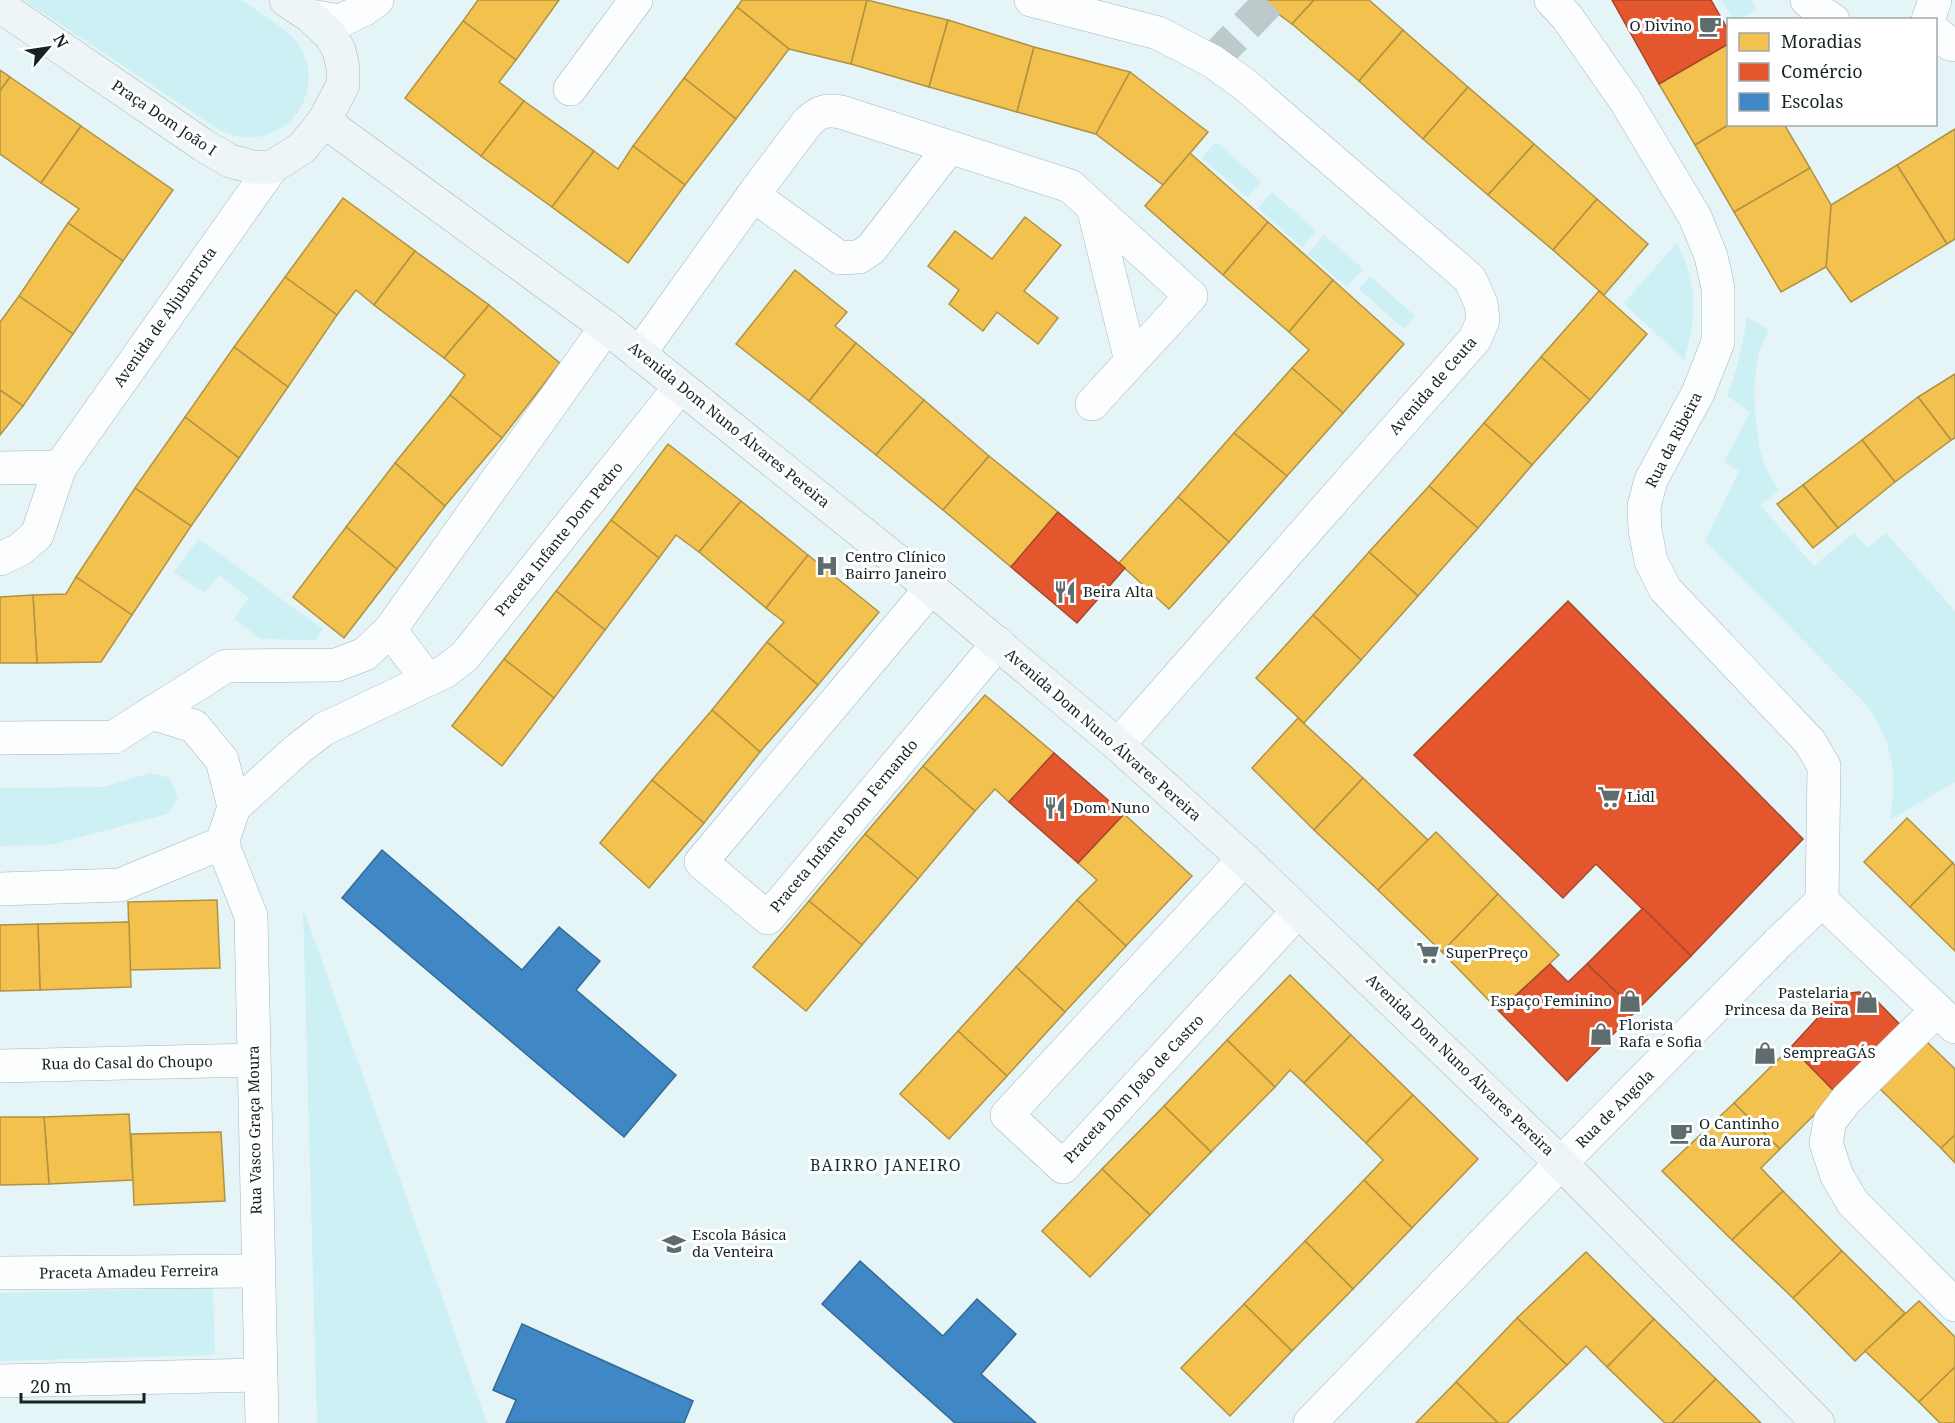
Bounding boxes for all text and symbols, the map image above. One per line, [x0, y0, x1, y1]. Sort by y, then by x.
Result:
cafe icon: O Divino [1697, 13, 1723, 39]
place label: O Divino [1629, 15, 1692, 35]
north arrow [18, 18, 78, 78]
legend [1727, 18, 1937, 126]
text: Moradias [1781, 29, 1862, 53]
text: N [48, 30, 74, 52]
text: Comércio [1781, 59, 1863, 83]
street label: Praça Dom João I [108, 75, 221, 160]
text: Escolas [1781, 89, 1843, 113]
street label: Avenida de Aljubarrota [108, 242, 220, 391]
street label: Avenida de Ceuta [1384, 332, 1480, 439]
street label: Avenida Dom Nuno Álvares Pereira [625, 337, 834, 512]
street label: Rua da Ribeira [1640, 388, 1706, 491]
street label: Praceta Infante Dom Pedro [490, 457, 627, 620]
place label: Centro Clínico Bairro Janeiro [845, 546, 947, 583]
hospital icon: Centro Clínico Bairro Janeiro [814, 553, 840, 579]
restaurant icon: Beira Alta [1052, 579, 1078, 605]
place label: Beira Alta [1083, 581, 1154, 601]
street label: Avenida Dom Nuno Álvares Pereira [1001, 645, 1205, 825]
street label: Praceta Infante Dom Fernando [765, 735, 922, 916]
supermarket icon: Lidl [1596, 784, 1622, 810]
place label: Lidl [1627, 786, 1655, 806]
restaurant icon: Dom Nuno [1042, 795, 1068, 821]
place label: Dom Nuno [1073, 799, 1150, 817]
supermarket icon: SuperPreço [1415, 940, 1441, 966]
place label: SuperPreço [1446, 942, 1528, 962]
street label: Avenida Dom Nuno Álvares Pereira [1363, 969, 1559, 1160]
place label: Pastelaria Princesa da Beira [1724, 982, 1849, 1019]
shop icon: Espaço Feminino [1617, 988, 1643, 1014]
shop icon: Pastelaria Princesa da Beira [1854, 989, 1880, 1015]
place label: Espaço Feminino [1490, 990, 1612, 1010]
street label: Praceta Dom João de Castro [1059, 1010, 1208, 1167]
place label: Florista Rafa e Sofia [1619, 1014, 1702, 1051]
shop icon: Florista Rafa e Sofia [1588, 1021, 1614, 1047]
shop icon: SempreaGÁS [1752, 1040, 1778, 1066]
place label: SempreaGÁS [1783, 1042, 1876, 1062]
street label: Rua Vasco Graça Moura [243, 1045, 265, 1215]
street label: Rua do Casal do Choupo [41, 1051, 213, 1073]
street label: Rua de Angola [1571, 1065, 1658, 1152]
place label: O Cantinho da Aurora [1699, 1113, 1779, 1150]
cafe icon: O Cantinho da Aurora [1668, 1120, 1694, 1146]
district label: BAIRRO JANEIRO [810, 1154, 962, 1176]
place label: Escola Básica da Venteira [692, 1224, 787, 1261]
school or university icon: Escola Básica da Venteira [661, 1231, 687, 1257]
street label: Praceta Amadeu Ferreira [39, 1259, 219, 1283]
scale bar [21, 1366, 144, 1404]
text: 20 m [30, 1374, 72, 1398]

